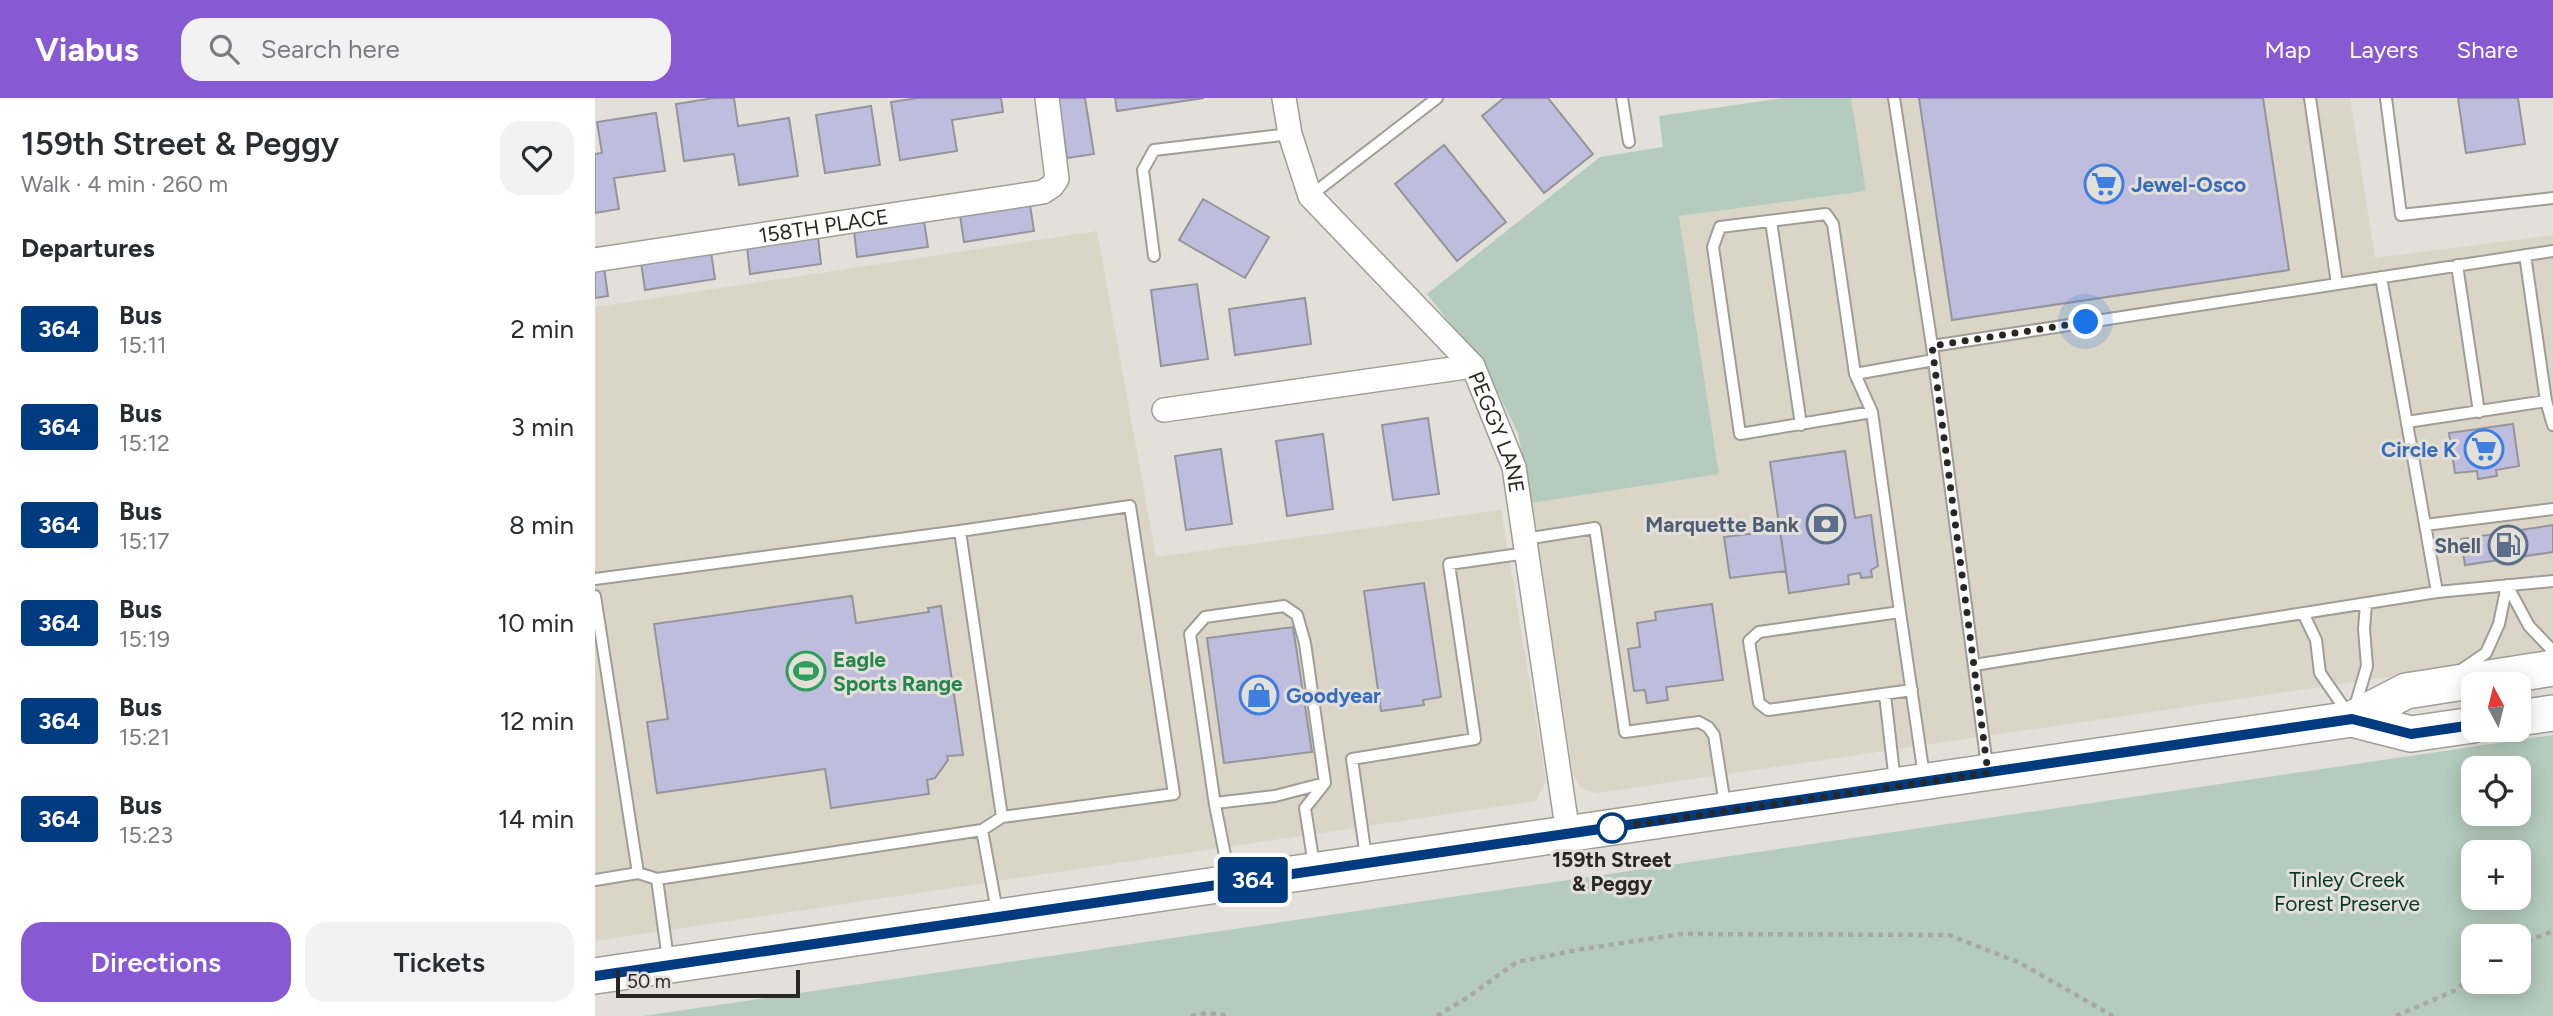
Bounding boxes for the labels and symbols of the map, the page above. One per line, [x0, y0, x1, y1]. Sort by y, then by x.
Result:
supermarket icon: Jewel-Osco [2083, 163, 2125, 205]
place label: Jewel-Osco [2131, 172, 2246, 197]
street label: 158TH PLACE [757, 203, 890, 247]
your location [2068, 304, 2103, 339]
street label: PEGGY LANE [1464, 368, 1530, 495]
supermarket icon: Circle K [2463, 428, 2505, 470]
place label: Circle K [2381, 437, 2457, 462]
bank icon: Marquette Bank [1805, 503, 1847, 545]
place label: Marquette Bank [1645, 512, 1800, 537]
fuel station icon: Shell [2487, 524, 2529, 566]
place label: Shell [2434, 533, 2481, 558]
place label: Eagle Sports Range [833, 647, 963, 696]
sports icon: Eagle Sports Range [785, 650, 827, 692]
north arrow [2461, 672, 2531, 742]
shop icon: Goodyear [1238, 674, 1280, 716]
place label: Goodyear [1286, 683, 1381, 708]
marker: 159th Street & Peggy [1597, 813, 1627, 843]
place label: 159th Street & Peggy [1552, 847, 1672, 896]
line badge: 364 [1213, 857, 1293, 903]
park label: Tinley Creek Forest Preserve [2274, 867, 2420, 916]
scale bar [616, 967, 800, 999]

